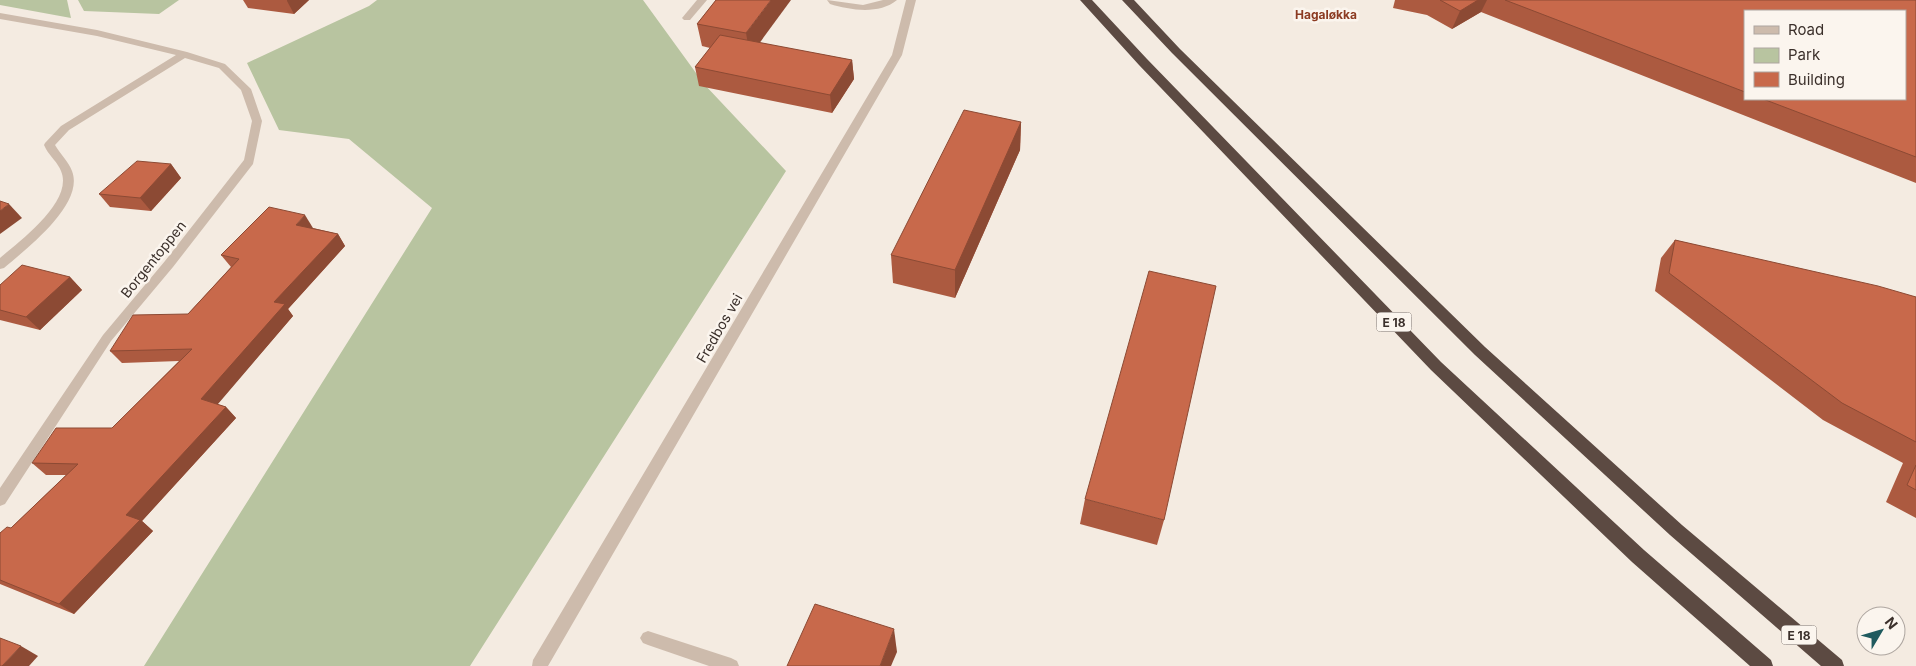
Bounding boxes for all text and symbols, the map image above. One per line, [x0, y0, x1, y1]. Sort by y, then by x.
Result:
district label: Hagaløkka [1295, 7, 1357, 22]
legend [1744, 10, 1906, 100]
text: Road [1788, 20, 1824, 39]
text: Park [1788, 45, 1821, 64]
text: Building [1788, 70, 1845, 89]
street label: Borgentoppen [117, 217, 189, 301]
street label: Fredbos vei [692, 290, 746, 366]
road number: E 18 [1376, 313, 1412, 332]
north arrow [1856, 606, 1906, 656]
text: N [1882, 613, 1902, 632]
road number: E 18 [1782, 626, 1816, 644]

